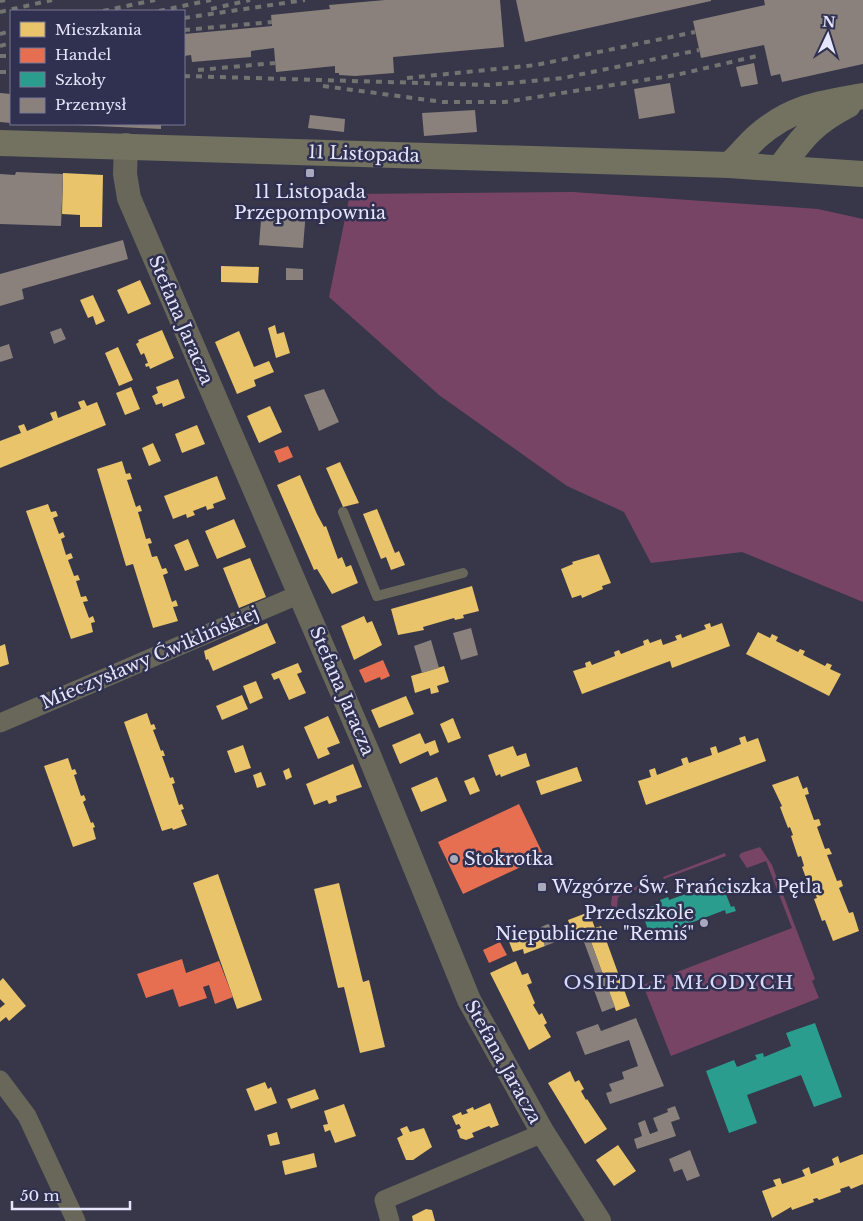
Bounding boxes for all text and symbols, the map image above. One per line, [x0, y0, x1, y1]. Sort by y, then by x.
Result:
legend [10, 10, 185, 125]
north arrow [803, 10, 853, 60]
text: N [822, 13, 836, 31]
text: Mieszkania [55, 20, 142, 39]
text: Handel [55, 45, 111, 64]
text: Szkoły [55, 70, 106, 89]
text: Przemysł [55, 95, 126, 114]
street label: 11 Listopada [308, 141, 420, 167]
marker: 11 Listopada Przepompownia [304, 167, 316, 179]
place label: 11 Listopada Przepompownia [234, 181, 386, 224]
street label: Stefana Jaracza [144, 252, 218, 388]
street label: Mieczysławy Ćwiklińskiej [37, 601, 262, 714]
street label: Stefana Jaracza [305, 623, 379, 759]
place label: Stokrotka [464, 848, 553, 870]
marker: Stokrotka [448, 853, 460, 865]
place label: Wzgórze Św. Frańciszka Pętla [551, 875, 822, 898]
marker: Wzgórze Św. Frańciszka Pętla [536, 881, 548, 893]
place label: Przedszkole Niepubliczne "Remiś" [495, 902, 694, 945]
marker: Przedszkole Niepubliczne "Remiś" [698, 917, 710, 929]
district label: OSIEDLE MŁODYCH [564, 971, 794, 994]
street label: Stefana Jaracza [460, 996, 546, 1128]
scale bar [12, 1178, 130, 1210]
text: 50 m [20, 1186, 60, 1205]

